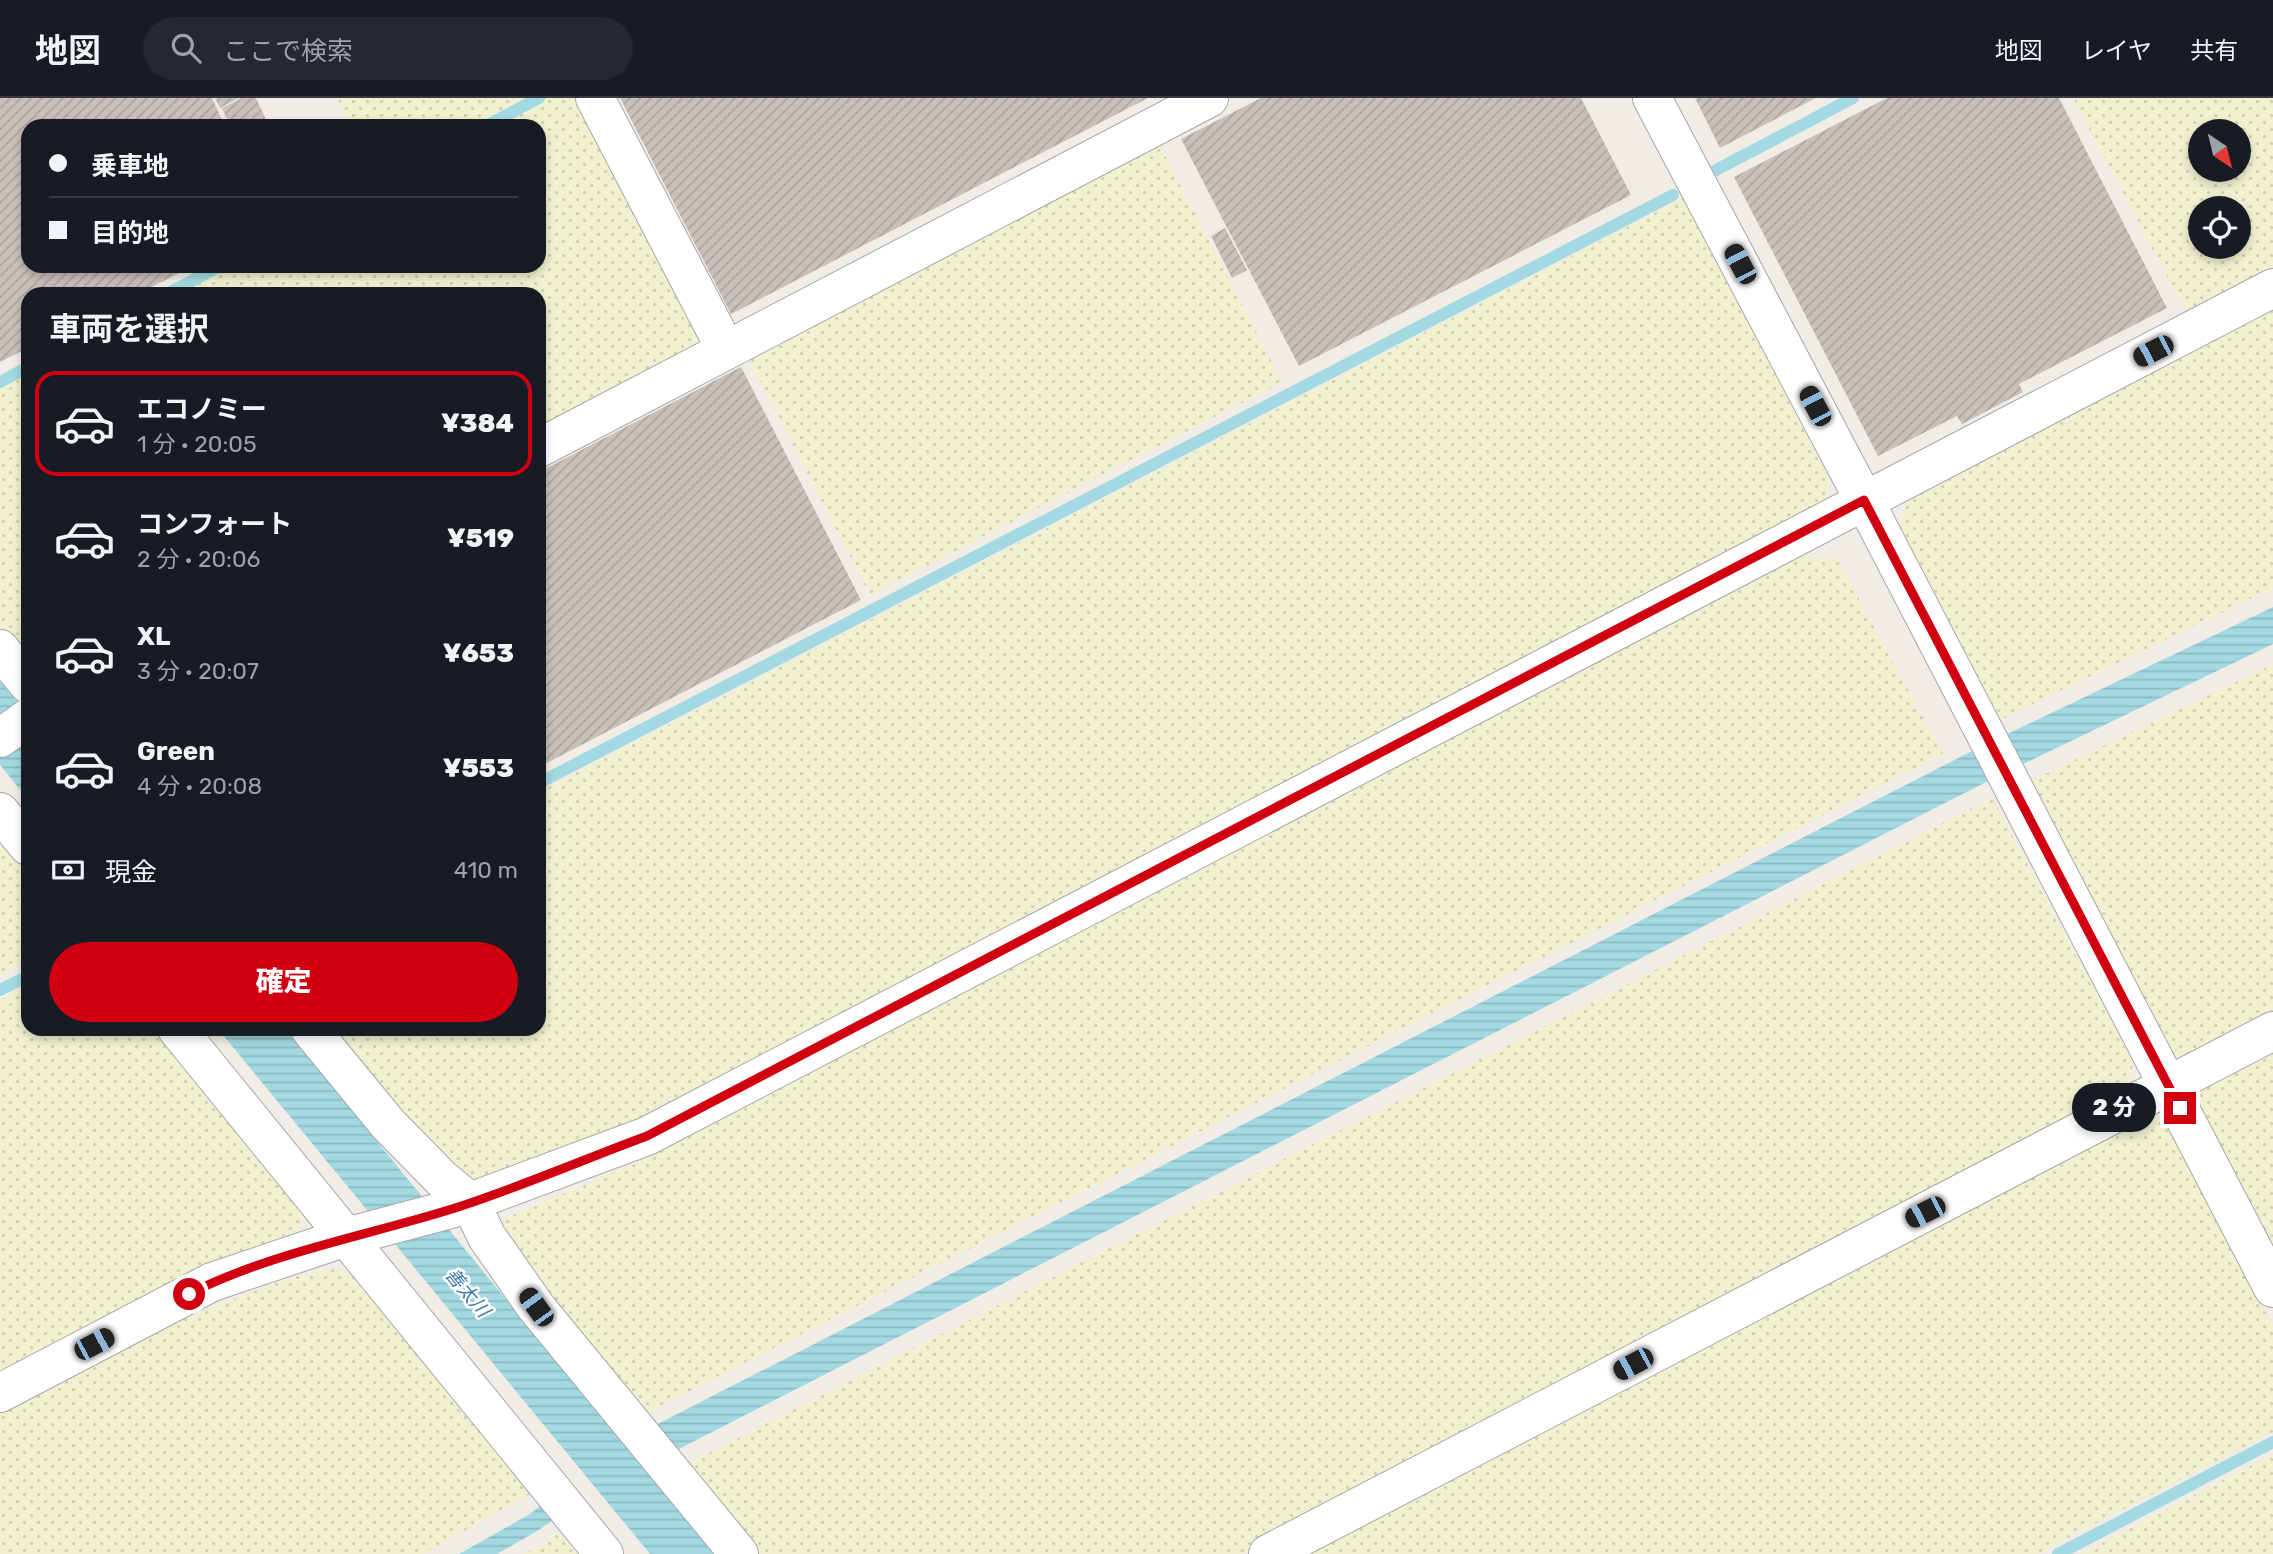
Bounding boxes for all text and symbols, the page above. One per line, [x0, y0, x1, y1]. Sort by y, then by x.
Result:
search box [143, 17, 633, 80]
icon: search [167, 29, 205, 67]
text: 地図 [35, 31, 101, 70]
text: ここで検索 [223, 36, 353, 67]
text: 地図 [1995, 37, 2043, 65]
text: レイヤ [2081, 37, 2152, 65]
text: 共有 [2190, 37, 2238, 65]
north arrow [2188, 119, 2250, 182]
map controls [2188, 119, 2251, 259]
text: 乗車地 [91, 151, 169, 182]
button: locate [2188, 196, 2251, 259]
text: 目的地 [91, 218, 169, 249]
car [1721, 241, 1760, 287]
text: 車両を選択 [49, 310, 209, 348]
car [2130, 332, 2177, 370]
car [1796, 383, 1835, 429]
icon: car [53, 392, 116, 455]
text: エコノミー [137, 394, 267, 425]
text: ¥384 [441, 408, 514, 439]
text: 1 分 · 20:05 [137, 430, 257, 458]
icon: car [53, 507, 116, 570]
text: コンフォート [137, 509, 292, 540]
text: ¥519 [447, 523, 514, 554]
text: 2 分 · 20:06 [137, 545, 260, 573]
text: XL [137, 621, 170, 652]
icon: car [53, 622, 116, 685]
text: ¥653 [443, 638, 514, 669]
text: 3 分 · 20:07 [137, 657, 259, 685]
text: Green [137, 736, 215, 767]
icon: car [53, 737, 116, 800]
text: ¥553 [443, 753, 514, 784]
text: 4 分 · 20:08 [137, 772, 262, 800]
icon: cash [49, 851, 87, 889]
text: 410 m [454, 856, 518, 884]
text: 現金 [105, 857, 157, 888]
button: 確定 [49, 942, 518, 1022]
callout: 2 分 [2072, 1084, 2156, 1132]
route end [2164, 1092, 2196, 1124]
text: 2 分 [2092, 1093, 2136, 1121]
car [1902, 1193, 1949, 1231]
water label: 善太川 [440, 1263, 496, 1323]
route start [173, 1278, 205, 1310]
car [516, 1284, 557, 1330]
car [71, 1325, 118, 1363]
car [1610, 1345, 1657, 1383]

